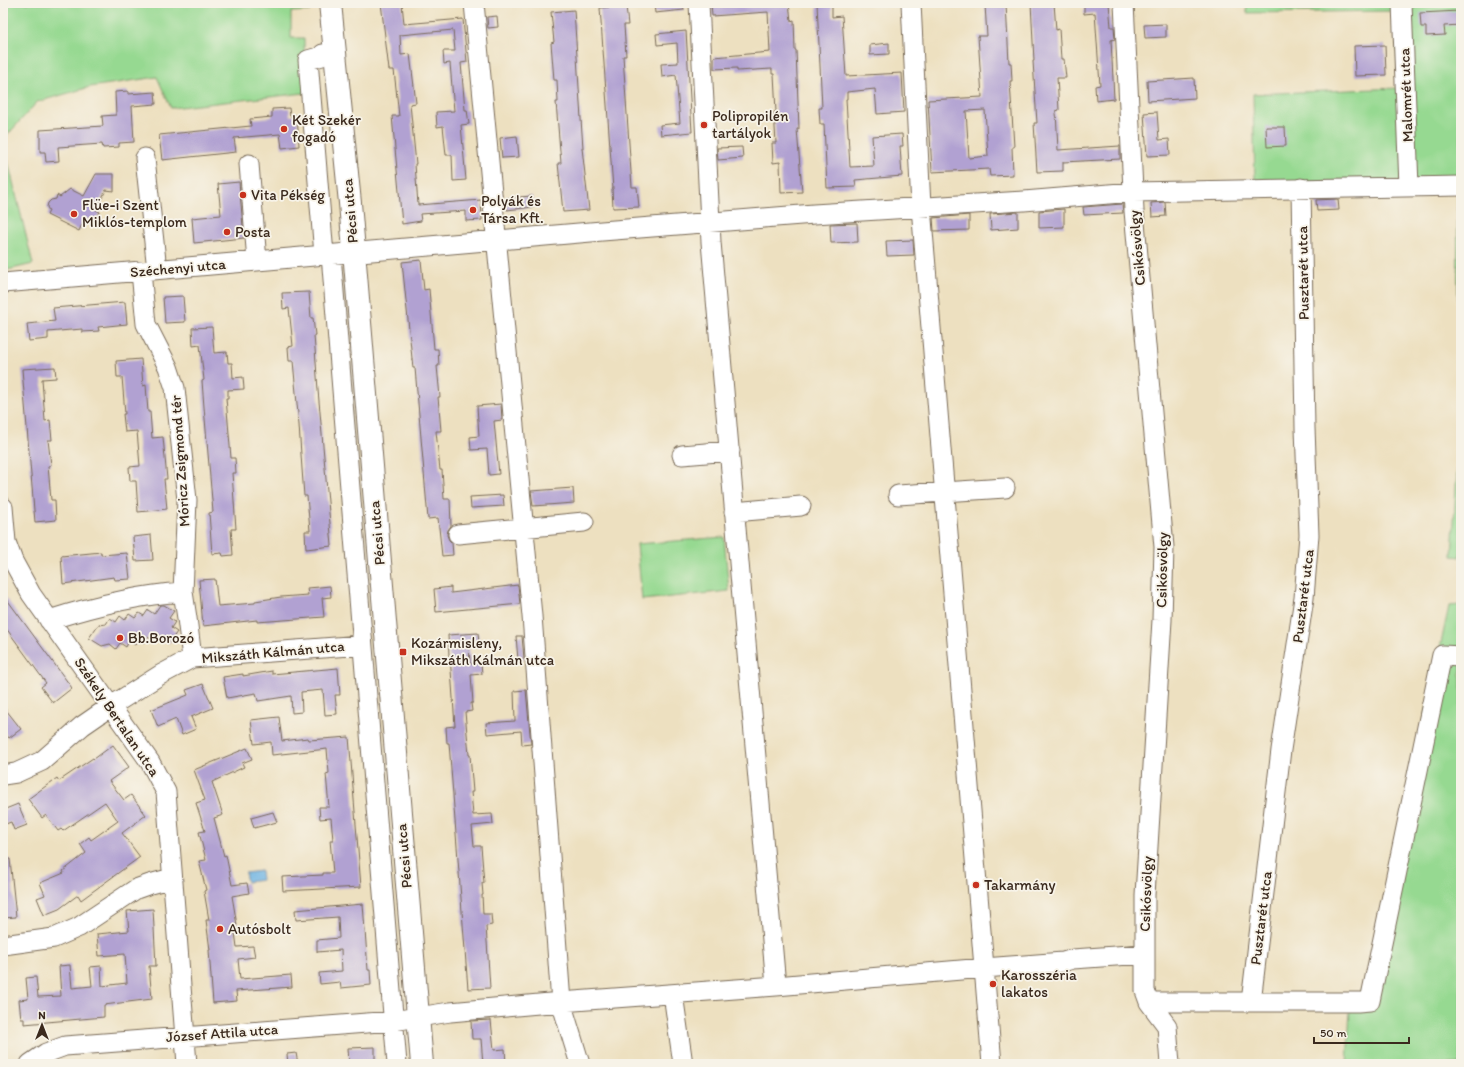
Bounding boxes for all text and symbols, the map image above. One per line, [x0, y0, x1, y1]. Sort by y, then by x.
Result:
street label: Malomrét utca [1395, 47, 1417, 143]
place label: Polipropilén tartályok [712, 107, 789, 142]
place label: Két Szekér fogadó [292, 111, 361, 146]
marker: Polipropilén tartályok [699, 120, 709, 130]
marker: Két Szekér fogadó [279, 124, 289, 134]
street label: Pécsi utca [338, 178, 362, 244]
place label: Vita Pékség [251, 186, 325, 204]
marker: Vita Pékség [238, 190, 248, 200]
place label: Polyák és Társa Kft. [481, 192, 544, 227]
place label: Flüe-i Szent Miklós-templom [82, 196, 187, 231]
marker: Polyák és Társa Kft. [468, 205, 478, 215]
marker: Flüe-i Szent Miklós-templom [69, 209, 79, 219]
street label: Csikósvölgy [1125, 209, 1149, 287]
place label: Posta [235, 223, 271, 241]
street label: Pusztarét utca [1293, 226, 1313, 320]
marker: Posta [222, 227, 232, 237]
street label: Széchenyi utca [129, 255, 227, 281]
street label: Móricz Zsigmond tér [166, 395, 194, 527]
street label: Pécsi utca [365, 500, 389, 566]
street label: Csikósvölgy [1152, 532, 1172, 608]
street label: Pusztarét utca [1288, 548, 1318, 644]
place label: Bb.Borozó [128, 629, 194, 647]
marker: Bb.Borozó [115, 633, 125, 643]
place label: Kozármisleny, Mikszáth Kálmán utca [411, 634, 555, 669]
street label: Mikszáth Kálmán utca [201, 637, 346, 667]
marker: Kozármisleny, Mikszáth Kálmán utca [398, 647, 408, 657]
street label: Székely Bertalan utca [70, 654, 164, 780]
street label: Pécsi utca [392, 823, 416, 889]
street label: Csikósvölgy [1136, 856, 1156, 932]
street label: Pusztarét utca [1246, 870, 1276, 966]
place label: Takarmány [984, 876, 1056, 894]
marker: Takarmány [971, 880, 981, 890]
place label: Autósbolt [228, 920, 291, 938]
marker: Autósbolt [215, 924, 225, 934]
place label: Karosszéria lakatos [1001, 966, 1077, 1001]
marker: Karosszéria lakatos [988, 979, 998, 989]
north arrow [22, 1005, 62, 1045]
text: N [38, 1009, 46, 1022]
scale bar [1314, 1019, 1409, 1045]
street label: József Attila utca [165, 1020, 279, 1046]
text: 50 m [1320, 1026, 1346, 1040]

